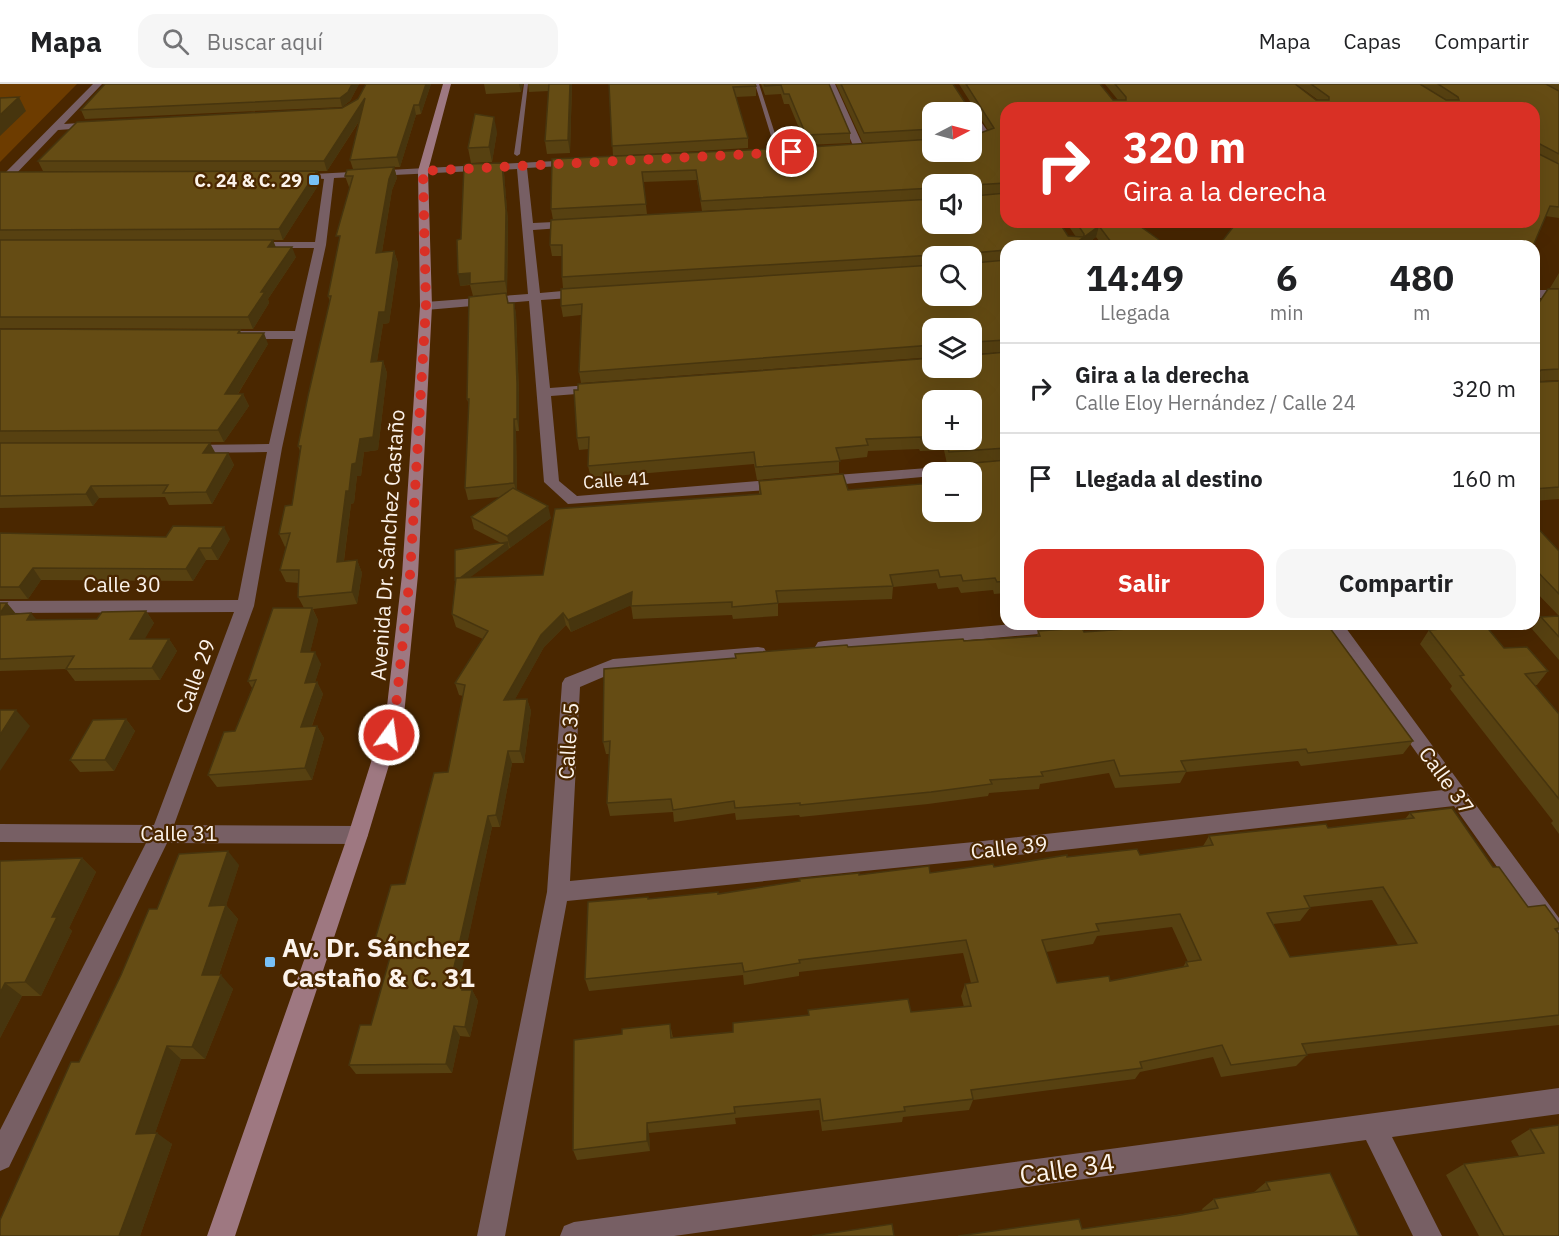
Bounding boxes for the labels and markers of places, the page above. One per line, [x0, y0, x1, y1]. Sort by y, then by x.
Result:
pin [766, 126, 817, 177]
place label: C. 24 & C. 29 [194, 169, 302, 192]
marker: C. 24 & C. 29 [307, 173, 321, 187]
place label: Av. Dr. Sánchez Castaño & C. 31 [282, 930, 475, 994]
marker: Av. Dr. Sánchez Castaño & C. 31 [263, 955, 277, 969]

